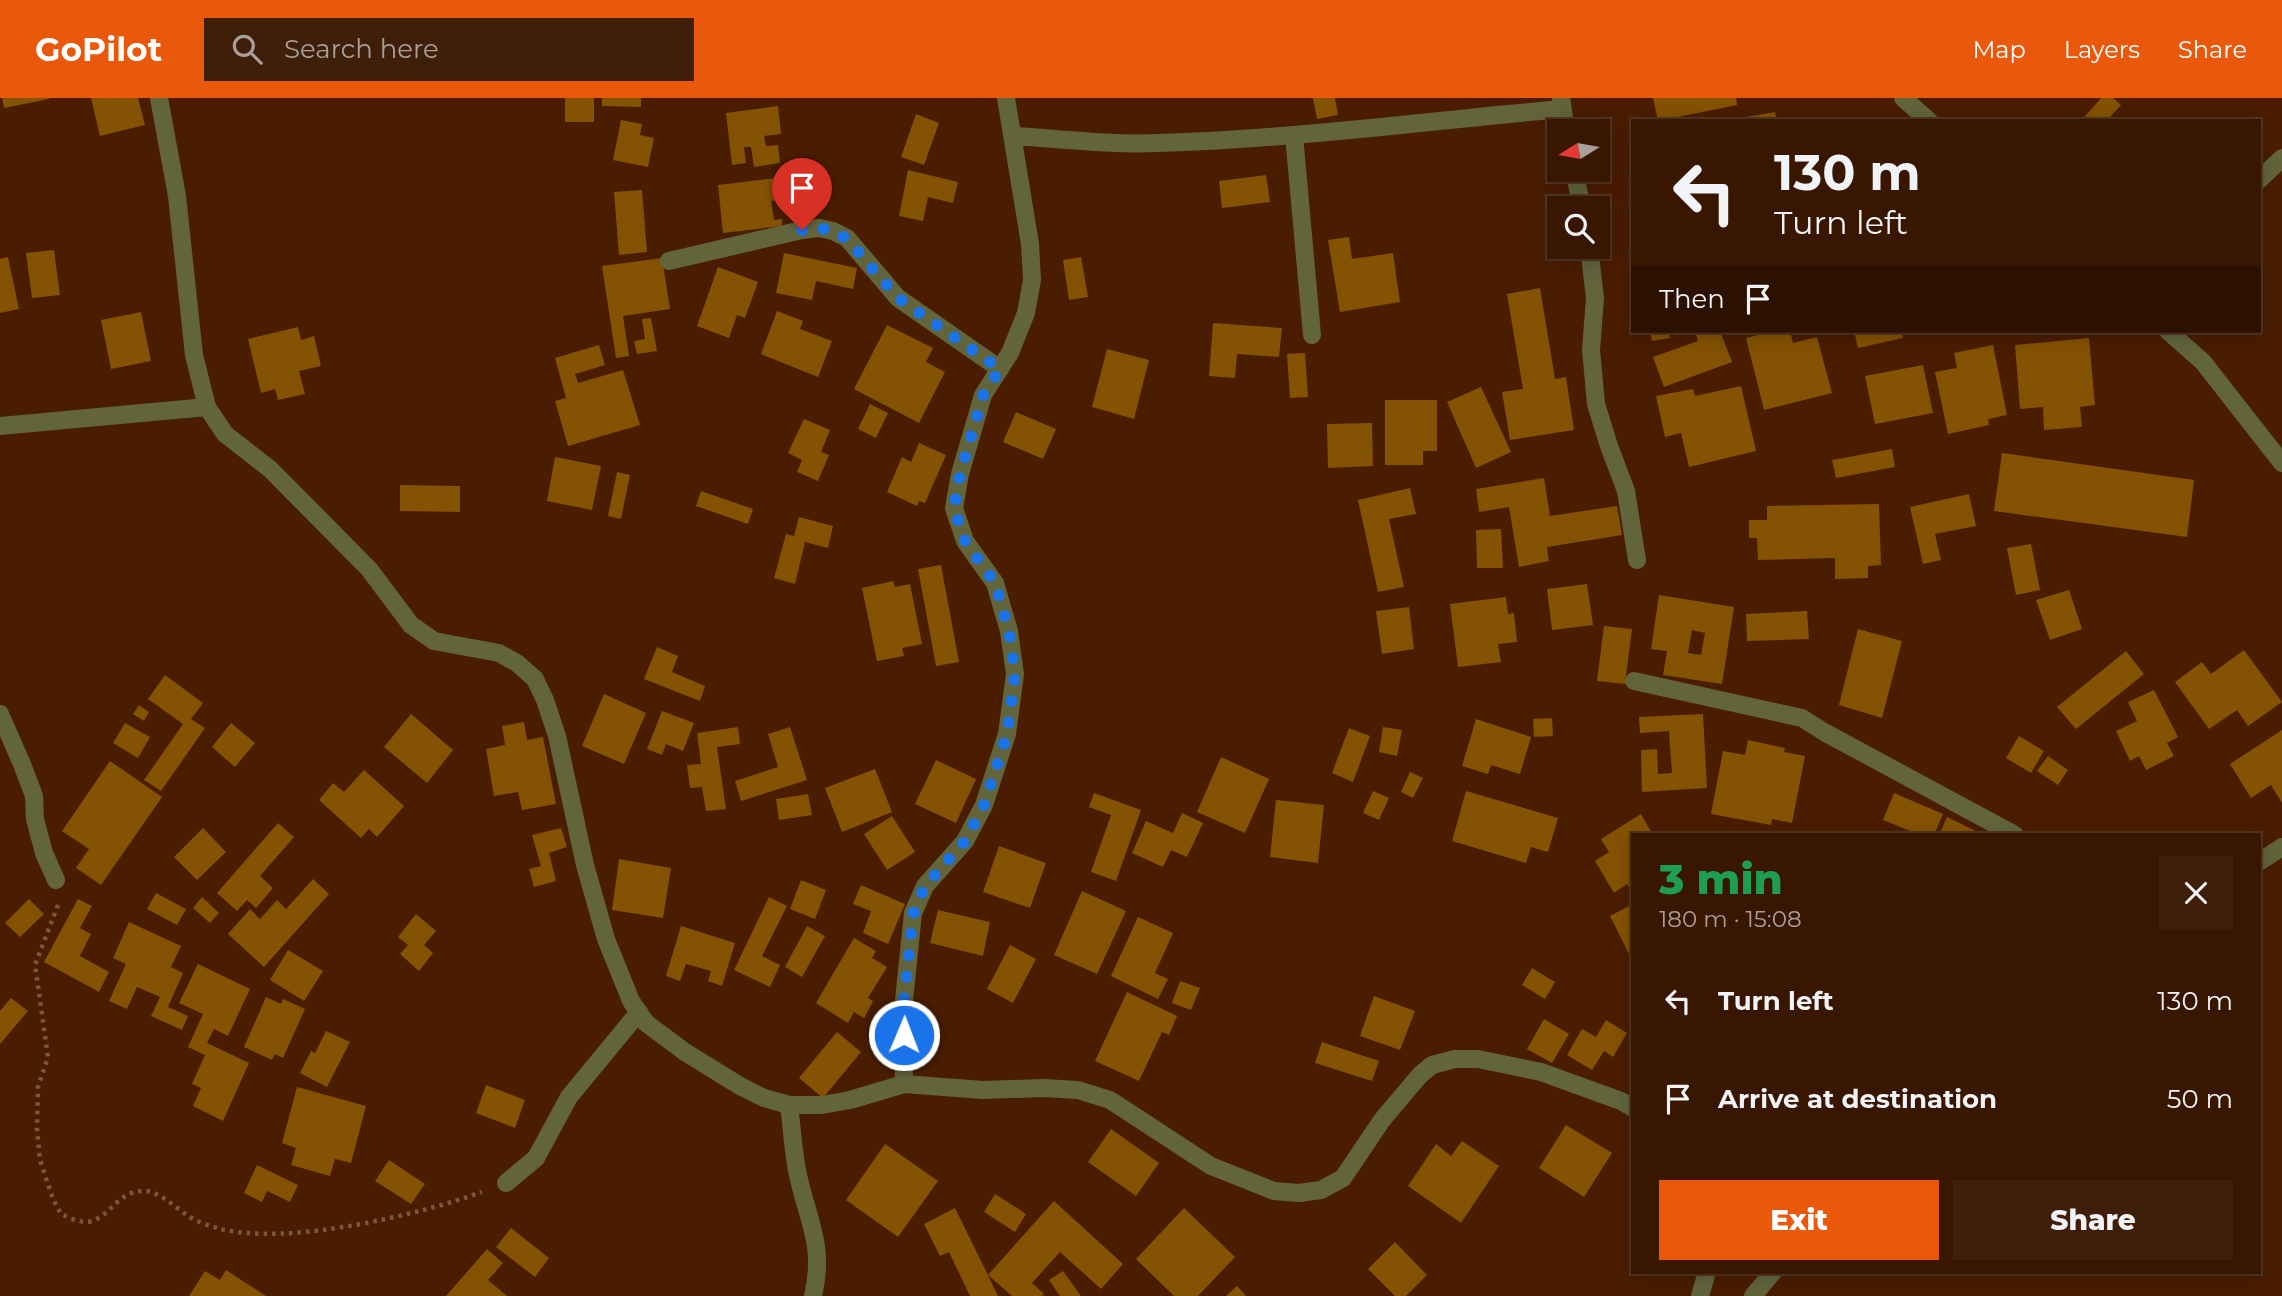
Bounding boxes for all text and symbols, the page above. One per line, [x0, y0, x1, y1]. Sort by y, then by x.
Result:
search box [204, 18, 694, 81]
text: GoPilot [35, 29, 162, 69]
icon: search [228, 30, 266, 68]
text: Search here [284, 33, 439, 65]
text: Map [1972, 35, 2026, 64]
text: Layers [2064, 35, 2140, 64]
text: Share [2178, 35, 2247, 64]
north arrow [1547, 119, 1610, 182]
map controls [1547, 119, 1610, 259]
text: 130 m [1774, 143, 1921, 202]
icon: left [1659, 147, 1750, 238]
pin [772, 158, 832, 230]
icon: arrive [783, 169, 821, 207]
button: search [1547, 196, 1610, 259]
text: Turn left [1774, 203, 1908, 242]
icon: arrive [1739, 280, 1777, 318]
text: Then [1659, 283, 1725, 315]
text: 3 min [1659, 853, 1783, 905]
button: close [2159, 856, 2233, 930]
text: 180 m · 15:08 [1659, 905, 1802, 933]
icon: left [1659, 982, 1697, 1020]
text: Turn left [1718, 985, 1834, 1017]
text: 130 m [2157, 985, 2233, 1017]
position arrow [867, 998, 941, 1072]
icon: arrive [1659, 1080, 1697, 1118]
text: Arrive at destination [1718, 1083, 1997, 1115]
text: 50 m [2167, 1083, 2233, 1115]
button: Exit [1659, 1180, 1939, 1260]
button: Share [1953, 1180, 2233, 1260]

